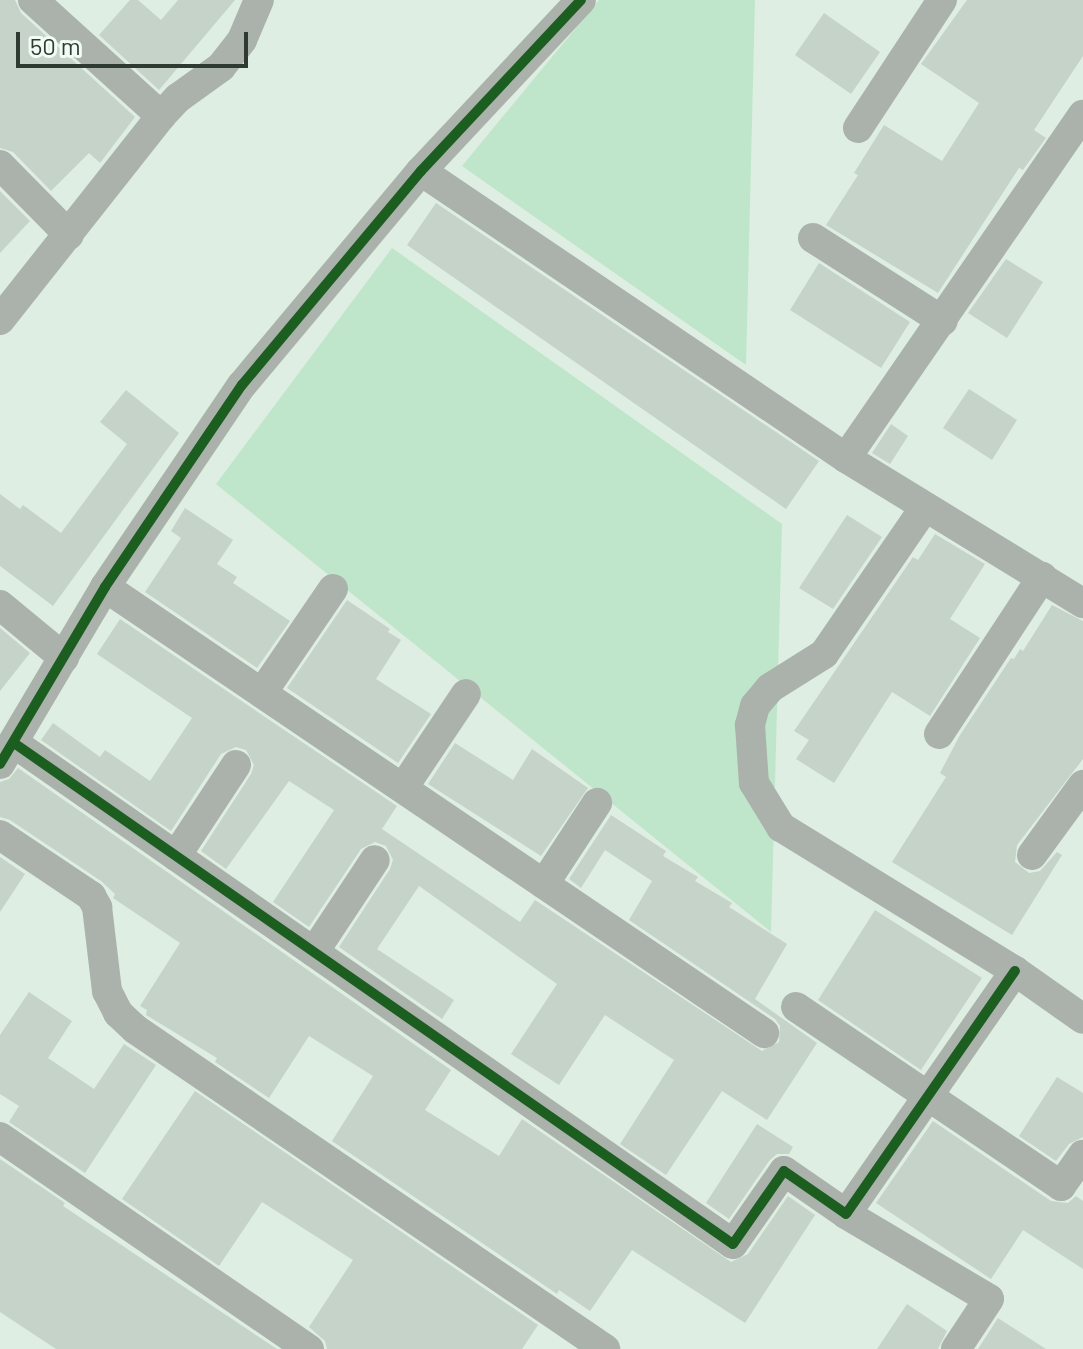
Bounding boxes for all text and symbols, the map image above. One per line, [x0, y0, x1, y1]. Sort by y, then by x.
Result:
scale bar [20, 16, 252, 66]
text: 50 m [30, 31, 81, 60]

